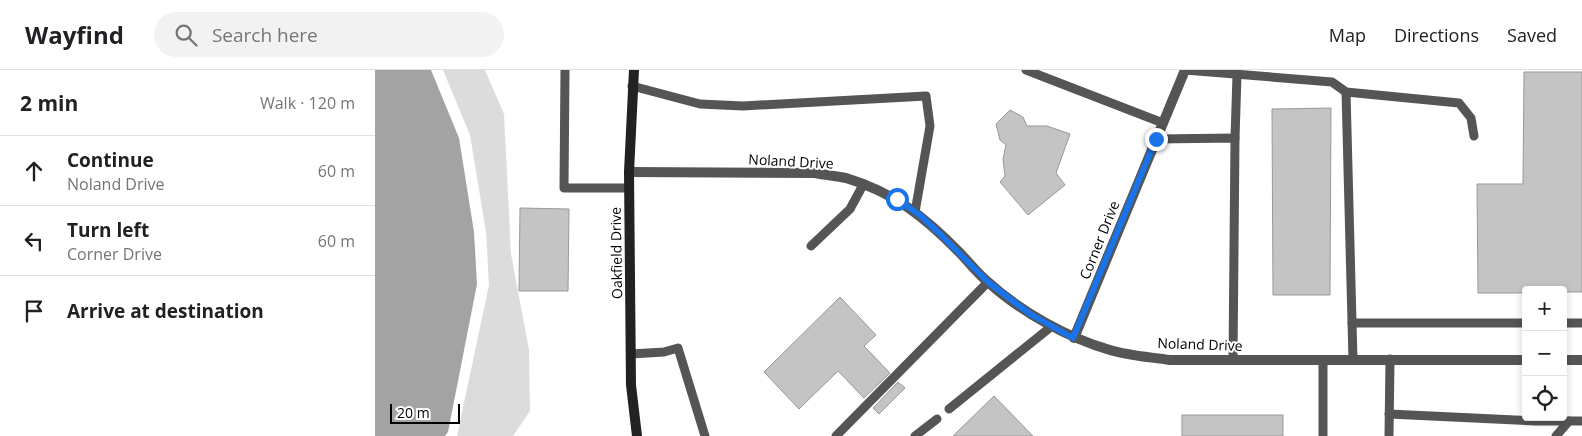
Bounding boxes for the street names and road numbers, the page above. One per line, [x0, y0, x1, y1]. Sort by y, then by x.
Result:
street label: Noland Drive [748, 149, 834, 173]
street label: Corner Drive [1075, 198, 1123, 282]
street label: Oakfield Drive [606, 207, 626, 299]
street label: Noland Drive [1157, 333, 1243, 355]

